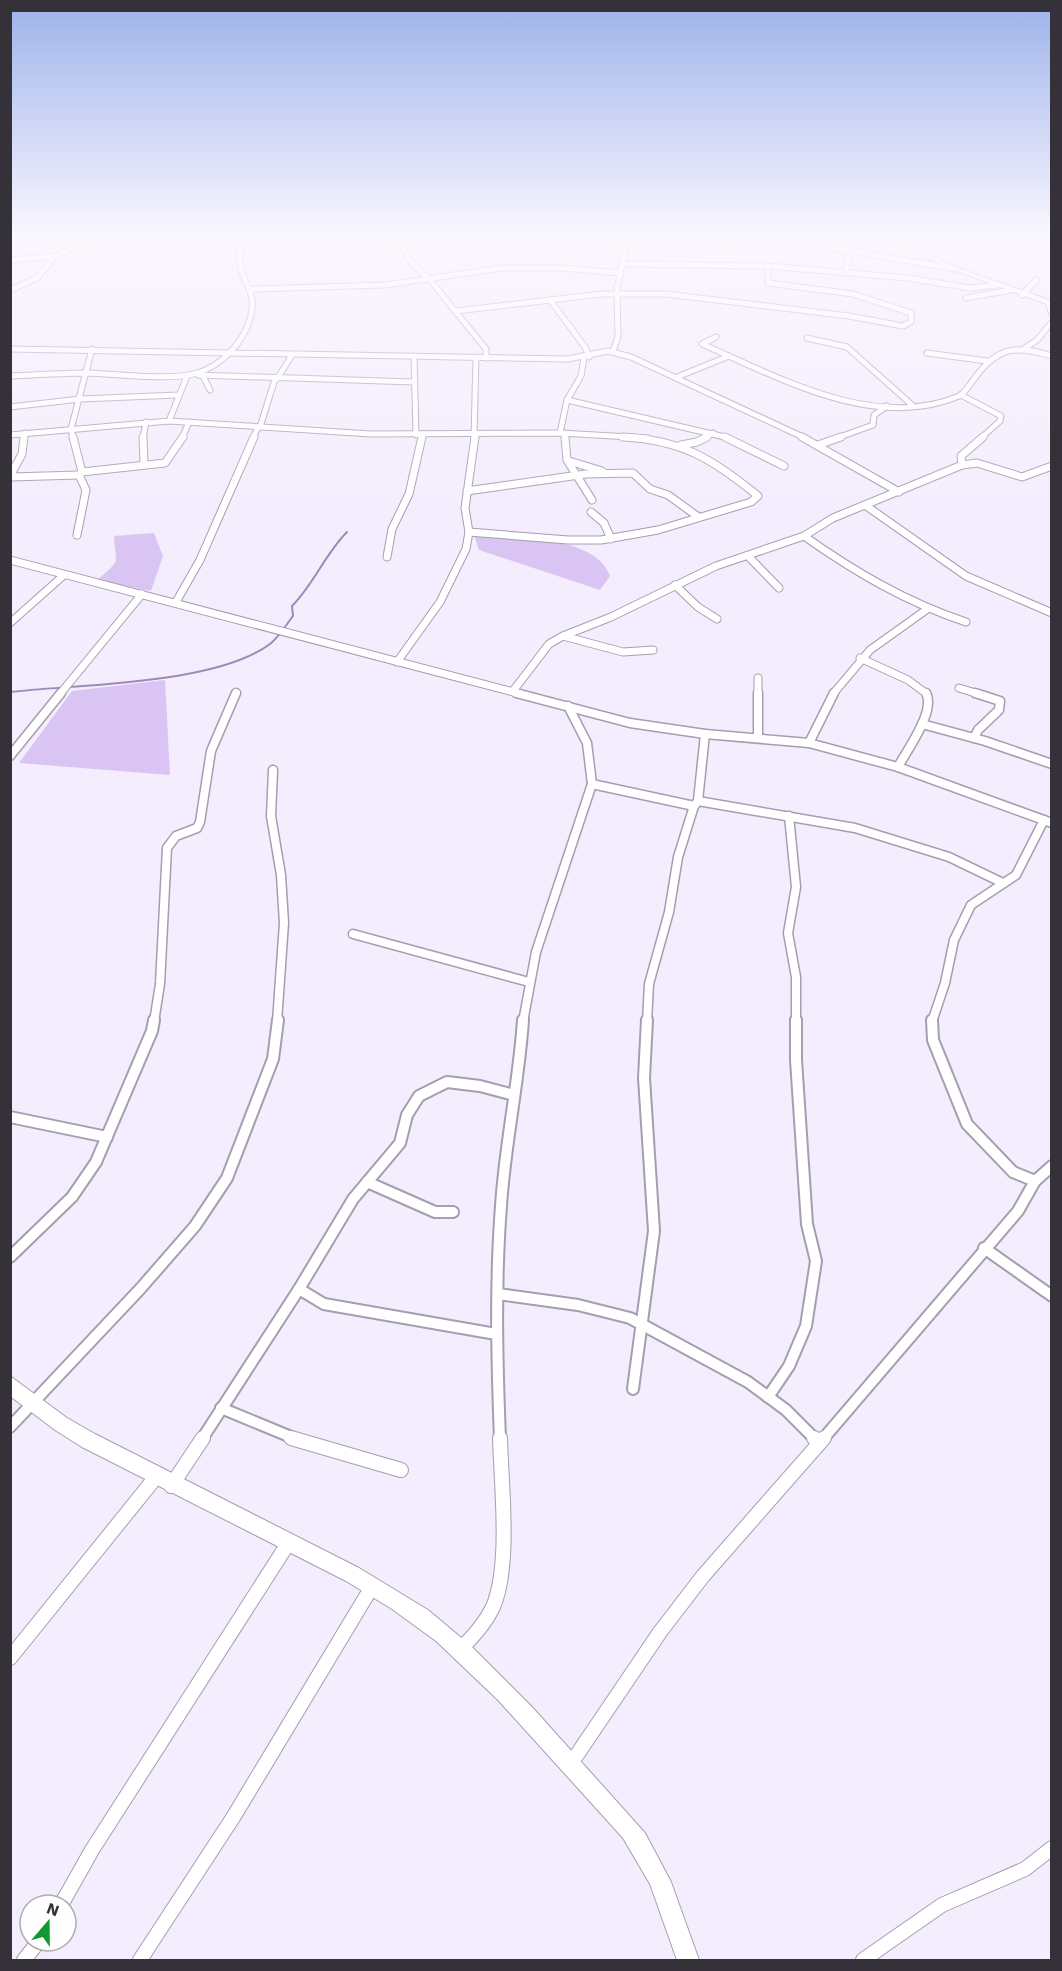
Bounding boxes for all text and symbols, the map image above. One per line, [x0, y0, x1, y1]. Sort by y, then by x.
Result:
north arrow [18, 1893, 78, 1953]
text: N [44, 1898, 62, 1920]

